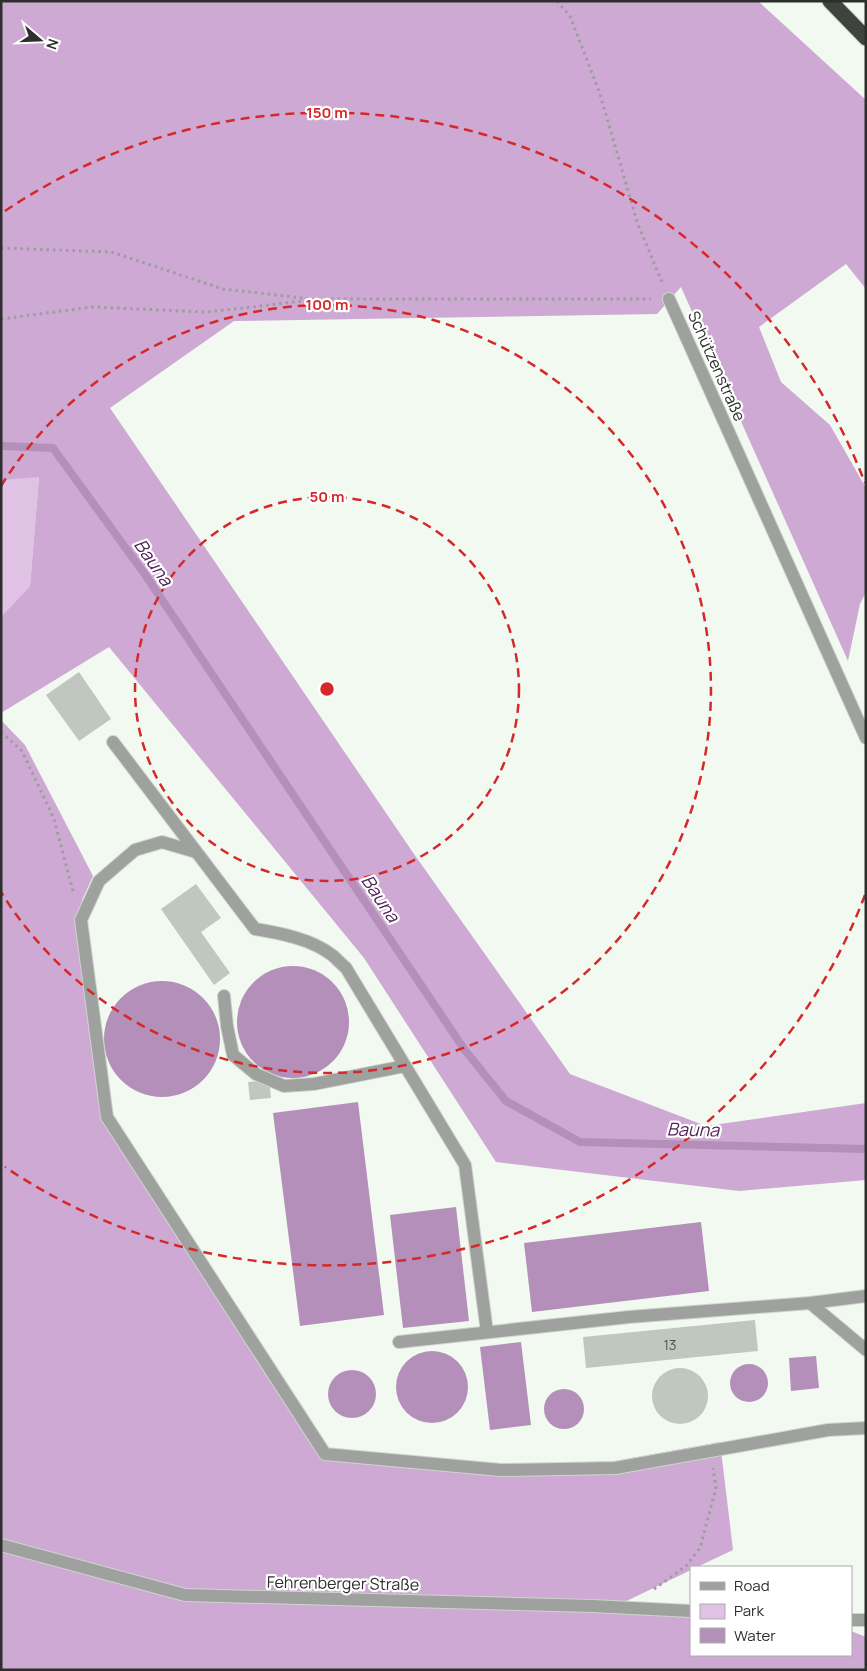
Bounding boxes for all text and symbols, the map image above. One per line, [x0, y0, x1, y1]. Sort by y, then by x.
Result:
north arrow [15, 15, 65, 65]
text: N [42, 37, 63, 52]
text: 150 m [306, 102, 348, 123]
text: 100 m [306, 294, 348, 315]
street label: Schützenstraße [683, 307, 751, 425]
text: 50 m [309, 486, 345, 507]
water label: Bauna [129, 534, 179, 591]
centre of rings [318, 680, 336, 698]
water label: Bauna [356, 870, 406, 927]
water label: Bauna [667, 1117, 720, 1141]
house number: 13 [663, 1335, 677, 1354]
legend [690, 1566, 852, 1656]
street label: Fehrenberger Straße [267, 1571, 419, 1595]
text: Road [734, 1575, 770, 1596]
text: Park [734, 1600, 764, 1621]
text: Water [734, 1625, 776, 1646]

